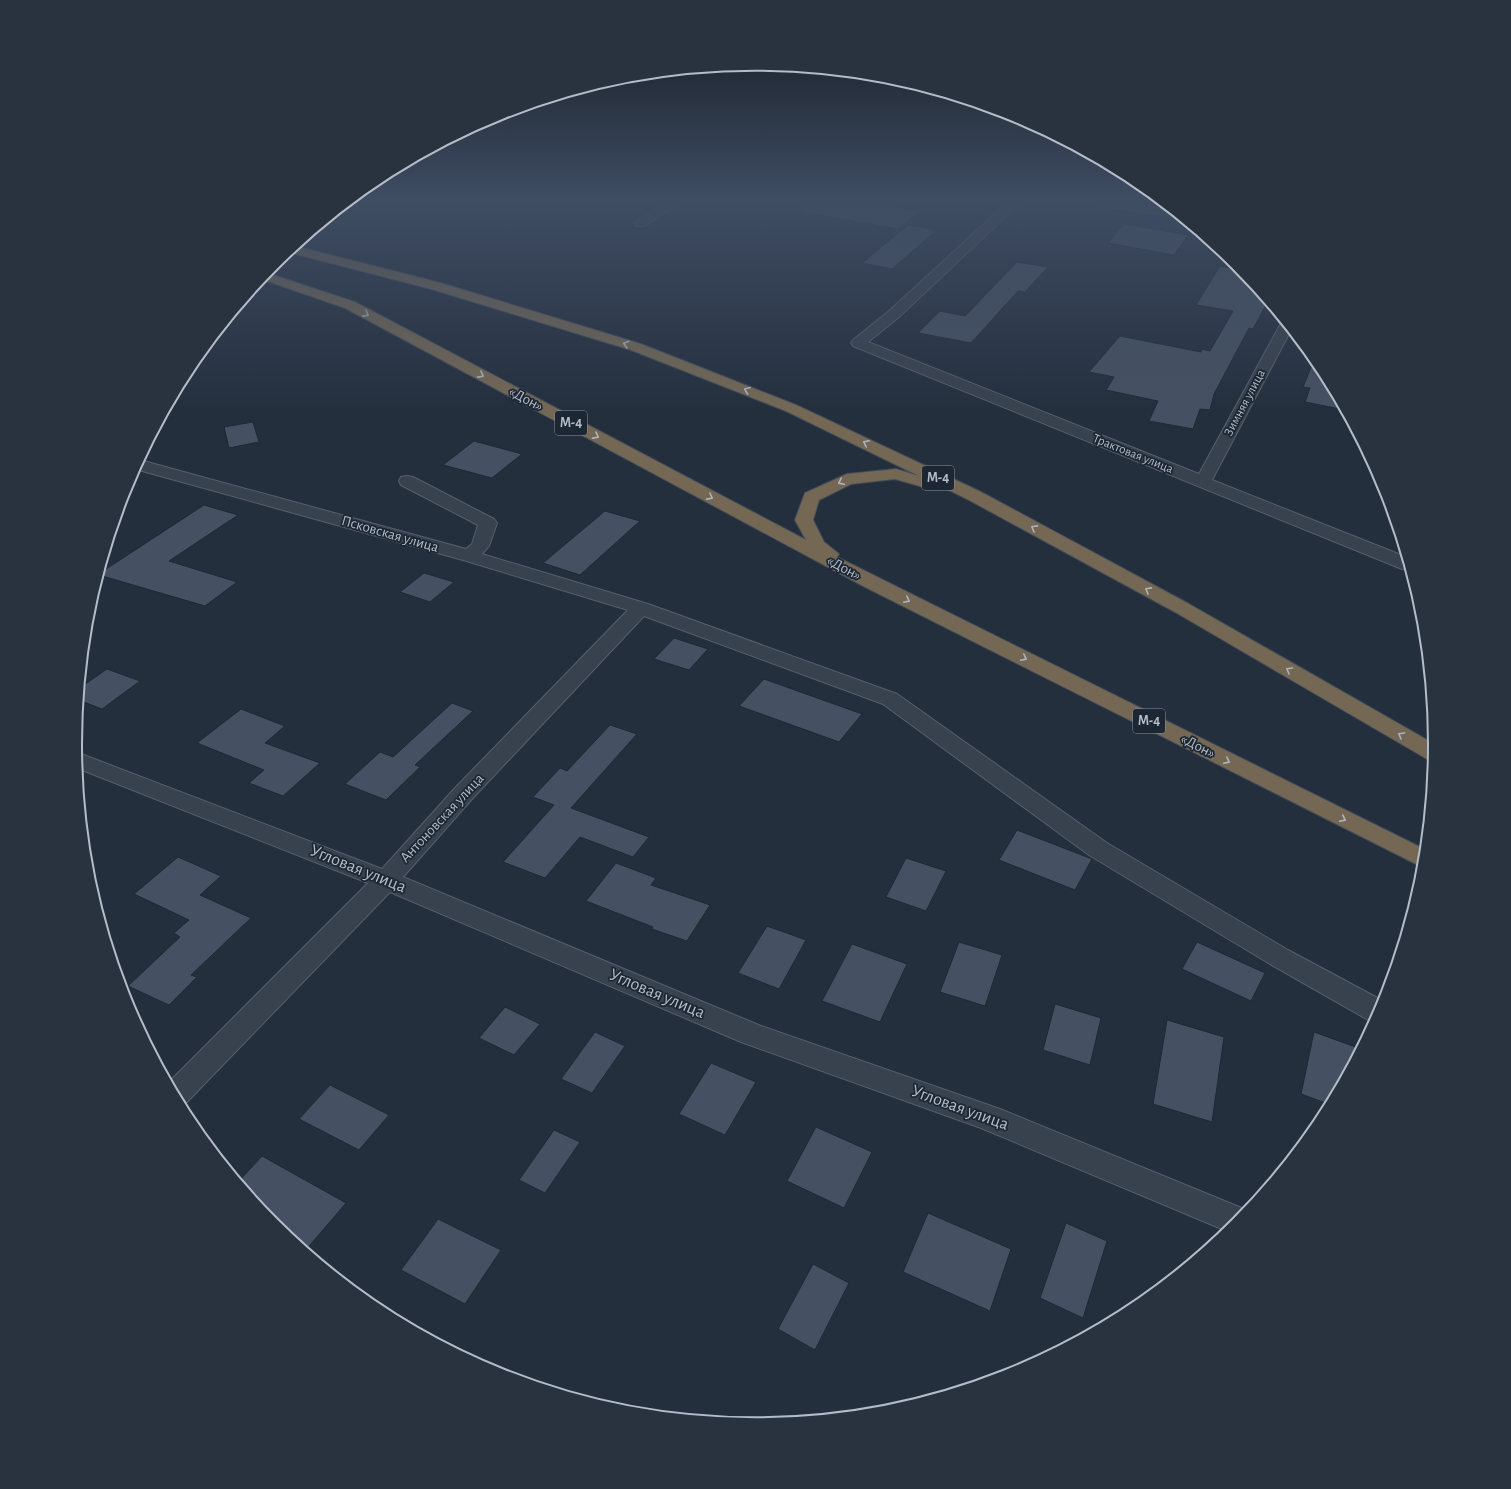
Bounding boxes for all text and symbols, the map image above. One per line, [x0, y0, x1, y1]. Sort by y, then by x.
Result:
one-way arrow [362, 309, 369, 317]
one-way arrow [623, 340, 630, 349]
street label: Зимняя улица [1222, 368, 1268, 438]
one-way arrow [477, 370, 484, 378]
street label: «Дон» [506, 384, 546, 414]
one-way arrow [744, 387, 751, 395]
road number: М-4 [555, 411, 587, 435]
one-way arrow [591, 431, 599, 439]
street label: Трактовая улица [1091, 432, 1175, 476]
one-way arrow [863, 440, 870, 448]
road number: М-4 [922, 466, 954, 490]
one-way arrow [838, 477, 846, 485]
one-way arrow [706, 492, 714, 500]
street label: Псковская улица [340, 513, 441, 555]
one-way arrow [1031, 525, 1038, 532]
street label: «Дон» [824, 553, 864, 583]
one-way arrow [1145, 587, 1152, 594]
one-way arrow [903, 595, 911, 603]
one-way arrow [1020, 653, 1027, 661]
one-way arrow [1286, 667, 1293, 674]
road number: М-4 [1133, 709, 1165, 733]
street label: «Дон» [1178, 731, 1218, 761]
one-way arrow [1398, 732, 1405, 739]
one-way arrow [1223, 756, 1231, 763]
street label: Антоновская улица [397, 771, 487, 865]
one-way arrow [1339, 814, 1347, 822]
street label: Угловая улица [307, 842, 409, 896]
street label: Угловая улица [606, 966, 708, 1022]
street label: Угловая улица [909, 1082, 1011, 1134]

